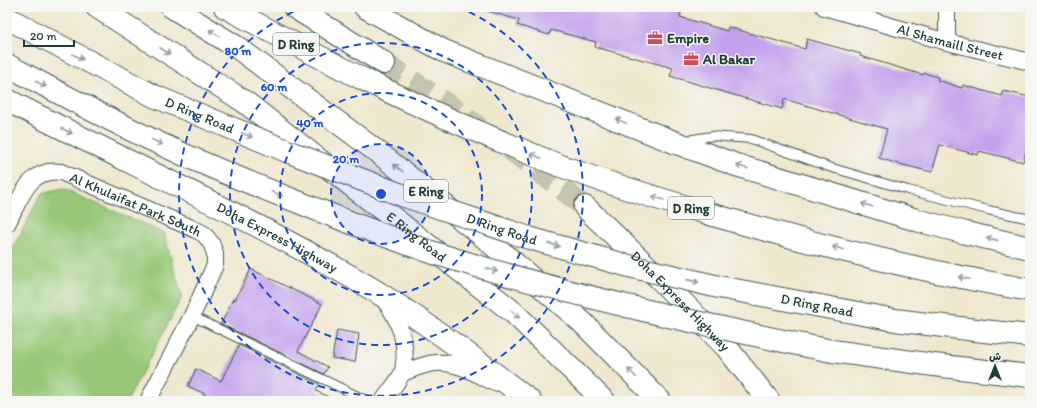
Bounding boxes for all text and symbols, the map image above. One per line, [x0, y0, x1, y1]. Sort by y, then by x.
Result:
street label: Al Shamaill Street [895, 20, 1005, 64]
scale bar [24, 22, 74, 48]
text: 20 m [30, 29, 57, 43]
one-way arrow [208, 29, 220, 37]
office icon: Empire [646, 29, 664, 47]
place label: Empire [667, 30, 710, 47]
road number: D Ring [273, 33, 319, 55]
text: 80 m [225, 44, 252, 58]
one-way arrow [159, 47, 171, 55]
office icon: Al Bakar [682, 50, 700, 68]
place label: Al Bakar [702, 51, 755, 68]
one-way arrow [72, 53, 84, 61]
one-way arrow [35, 80, 47, 88]
text: 60 m [261, 80, 288, 94]
street label: D Ring Road [162, 93, 237, 137]
text: 40 m [296, 116, 325, 130]
one-way arrow [615, 117, 627, 124]
one-way arrow [60, 128, 72, 135]
one-way arrow [241, 132, 253, 139]
one-way arrow [151, 139, 163, 146]
one-way arrow [530, 151, 542, 159]
text: 20 m [333, 152, 360, 166]
one-way arrow [736, 163, 749, 170]
one-way arrow [392, 164, 403, 173]
street label: Al Khulaifat Park South [67, 169, 205, 241]
road number: E Ring [404, 180, 448, 202]
centre of rings [374, 187, 388, 201]
one-way arrow [270, 190, 282, 198]
one-way arrow [652, 194, 665, 201]
road number: D Ring [668, 197, 714, 219]
street label: Doha Express Highway [214, 198, 341, 277]
one-way arrow [860, 201, 873, 208]
street label: E Ring Road [383, 208, 450, 266]
street label: D Ring Road [464, 209, 539, 249]
one-way arrow [986, 235, 999, 243]
one-way arrow [547, 242, 560, 249]
one-way arrow [831, 244, 844, 251]
street label: Doha Express Highway [627, 247, 734, 355]
one-way arrow [485, 267, 498, 274]
one-way arrow [958, 274, 971, 282]
one-way arrow [686, 278, 699, 285]
street label: D Ring Road [779, 290, 855, 321]
one-way arrow [509, 309, 519, 318]
north arrow [975, 346, 1015, 386]
text: ش [989, 350, 1001, 363]
one-way arrow [627, 368, 637, 378]

